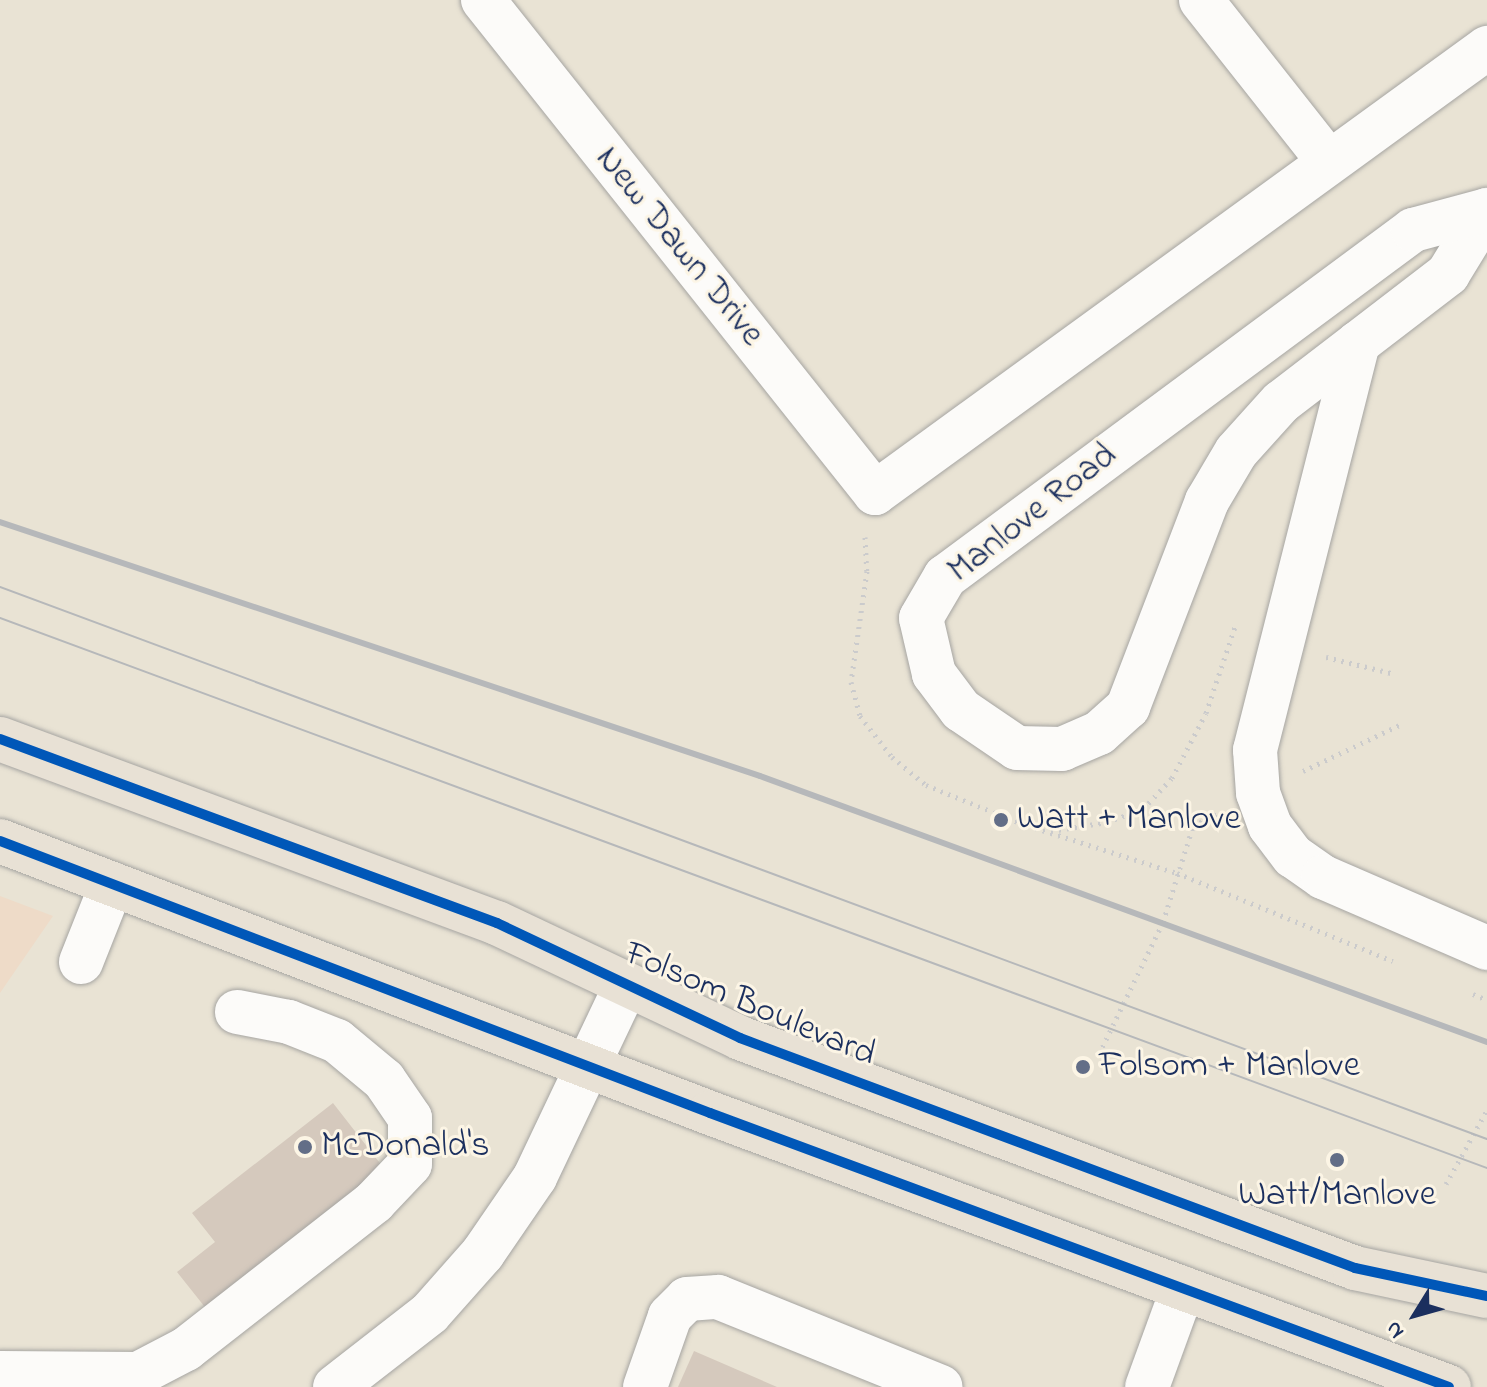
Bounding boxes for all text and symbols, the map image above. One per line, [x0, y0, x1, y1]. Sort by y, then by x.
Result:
street label: New Dawn Drive [585, 138, 773, 356]
street label: Manlove Road [940, 435, 1126, 593]
place label: Watt + Manlove [1017, 798, 1241, 842]
marker: Watt + Manlove [992, 811, 1010, 829]
street label: Folsom Boulevard [618, 933, 882, 1077]
place label: Folsom + Manlove [1099, 1045, 1360, 1089]
marker: Folsom + Manlove [1074, 1058, 1092, 1076]
place label: McDonald's [321, 1125, 490, 1169]
marker: McDonald's [296, 1138, 314, 1156]
marker: Watt/Manlove [1326, 1149, 1348, 1171]
place label: Watt/Manlove [1238, 1174, 1436, 1218]
north arrow [1375, 1275, 1455, 1355]
text: N [1379, 1314, 1413, 1345]

